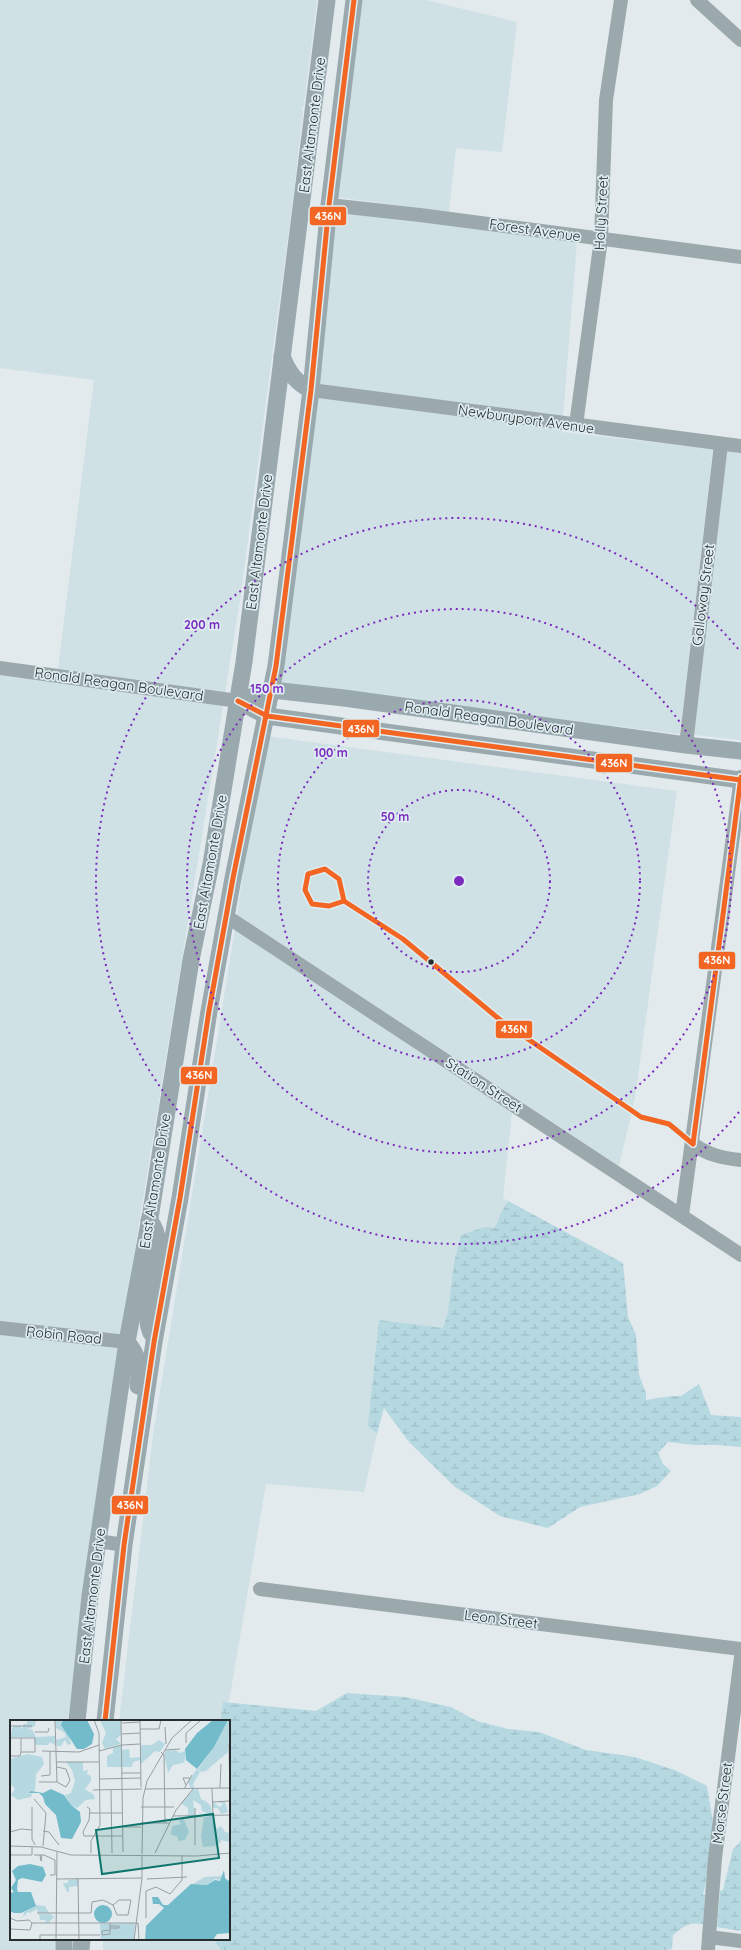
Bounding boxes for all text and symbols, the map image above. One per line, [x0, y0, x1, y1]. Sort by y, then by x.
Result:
street label: East Altamonte Drive [295, 56, 329, 194]
street label: Holly Street [590, 175, 612, 251]
line badge: 436N [309, 206, 347, 226]
text: 436N [315, 209, 341, 223]
street label: Forest Avenue [488, 215, 582, 245]
street label: Newburyport Avenue [457, 401, 595, 437]
street label: East Altamonte Drive [242, 473, 276, 611]
street label: Galloway Street [688, 543, 718, 647]
text: 200 m [184, 617, 220, 632]
street label: Ronald Reagan Boulevard [33, 663, 205, 705]
text: 150 m [250, 681, 284, 696]
street label: Ronald Reagan Boulevard [403, 697, 575, 739]
line badge: 436N [342, 719, 380, 738]
text: 436N [348, 722, 374, 736]
text: 100 m [314, 745, 348, 760]
line badge: 436N [595, 753, 633, 773]
text: 436N [601, 756, 627, 770]
street label: East Altamonte Drive [189, 793, 231, 931]
text: 50 m [381, 809, 409, 824]
centre of rings [452, 874, 466, 888]
line badge: 436N [698, 951, 736, 970]
text: 436N [704, 953, 730, 967]
unlabelled marker [426, 957, 436, 967]
line badge: 436N [495, 1020, 533, 1039]
text: 436N [501, 1022, 527, 1036]
street label: Station Street [442, 1054, 526, 1117]
line badge: 436N [180, 1066, 218, 1085]
text: 436N [186, 1068, 212, 1082]
street label: East Altamonte Drive [135, 1112, 175, 1250]
street label: Robin Road [25, 1322, 103, 1348]
line badge: 436N [111, 1495, 149, 1515]
text: 436N [117, 1498, 143, 1512]
street label: East Altamonte Drive [75, 1527, 109, 1665]
street label: Leon Street [463, 1606, 539, 1632]
inset map [10, 1720, 230, 1940]
street label: Morse Street [708, 1761, 736, 1845]

